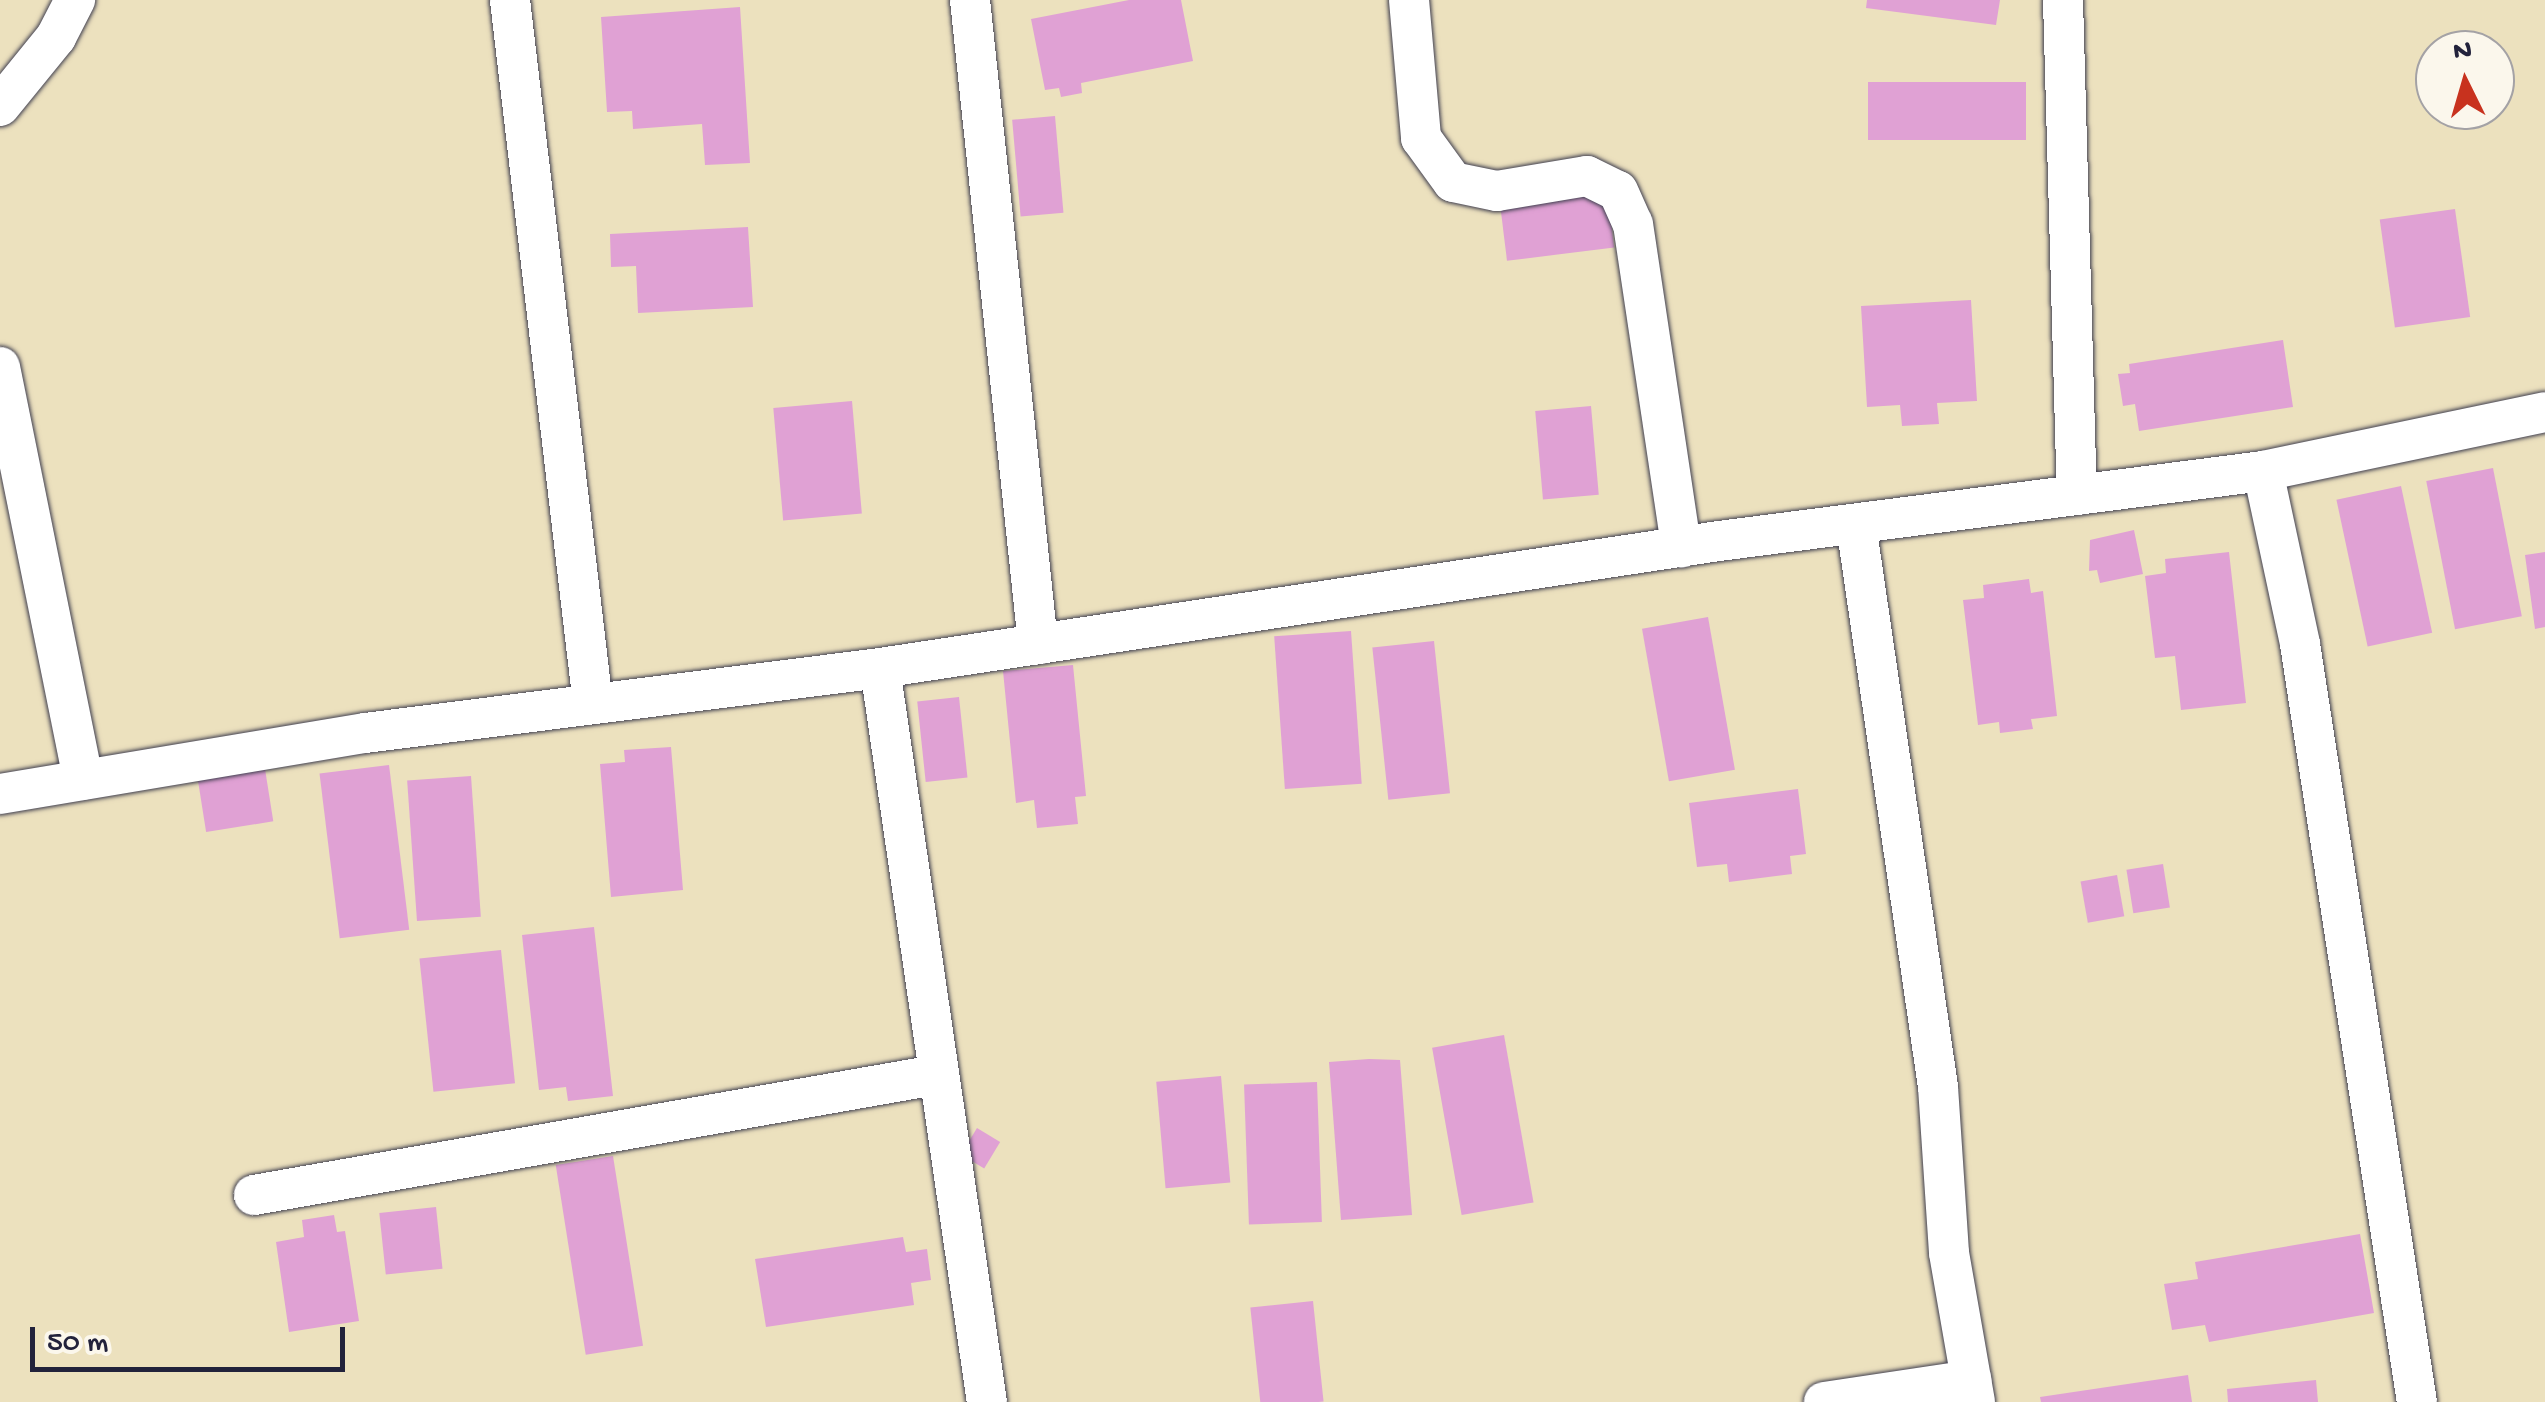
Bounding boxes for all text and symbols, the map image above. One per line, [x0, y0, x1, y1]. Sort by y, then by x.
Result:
north arrow [2415, 30, 2515, 130]
text: N [2452, 34, 2473, 69]
scale bar [35, 1307, 350, 1369]
text: 50 m [47, 1327, 108, 1362]

